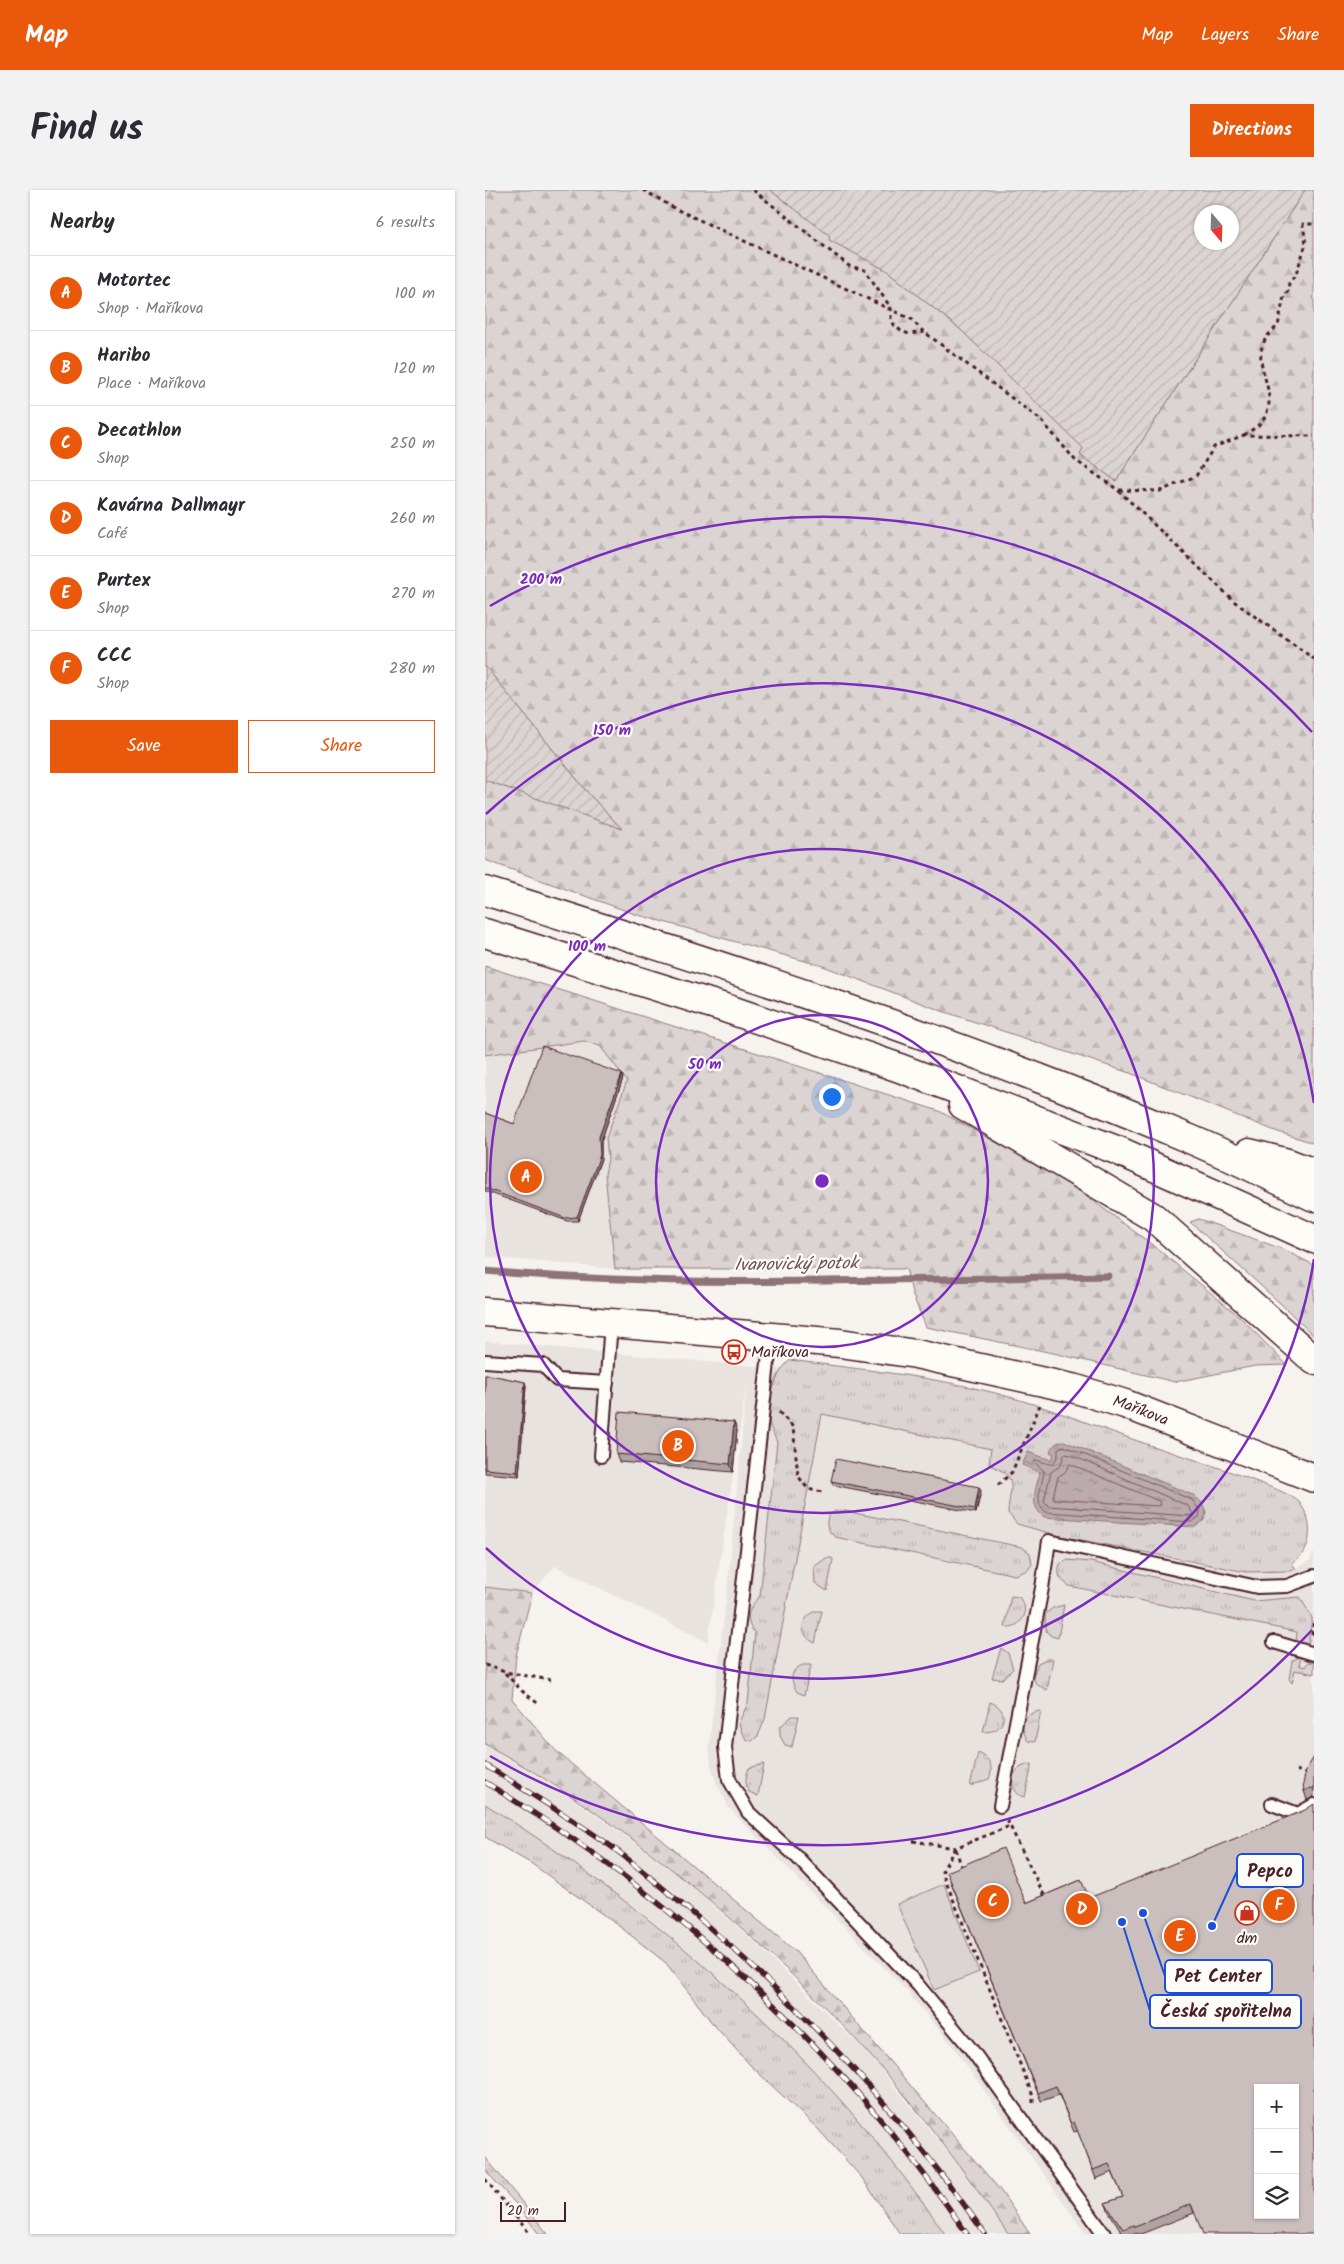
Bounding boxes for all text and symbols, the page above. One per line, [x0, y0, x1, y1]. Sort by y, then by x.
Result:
text: Map [25, 16, 68, 55]
text: Map [1142, 21, 1173, 50]
text: Layers [1201, 21, 1249, 50]
text: Share [1277, 21, 1319, 50]
text: Find us [30, 102, 143, 158]
button: Directions [1190, 104, 1314, 157]
north arrow [1194, 205, 1239, 250]
text: Nearby [50, 206, 115, 239]
text: 6 results [376, 210, 435, 235]
text: Motortec [97, 266, 171, 296]
text: A [61, 281, 71, 306]
text: 100 m [395, 281, 435, 306]
text: Shop · Maříkova [97, 296, 204, 321]
text: Haribo [97, 341, 150, 371]
text: B [61, 356, 71, 381]
text: 120 m [394, 356, 435, 381]
text: Place · Maříkova [97, 371, 206, 396]
text: Decathlon [97, 416, 181, 446]
text: C [61, 431, 71, 456]
text: 250 m [390, 431, 435, 456]
text: Shop [97, 446, 129, 471]
text: Kavárna Dallmayr [97, 491, 245, 521]
text: D [61, 506, 71, 531]
text: 260 m [390, 506, 435, 531]
text: Café [97, 521, 127, 546]
text: Purtex [97, 566, 150, 596]
text: 200 m [520, 568, 562, 592]
text: E [62, 581, 70, 606]
text: 270 m [391, 581, 435, 606]
text: Shop [97, 596, 129, 621]
text: CCC [97, 641, 132, 671]
text: F [62, 656, 70, 681]
text: 280 m [389, 656, 435, 681]
text: Shop [97, 671, 129, 696]
text: 150 m [593, 719, 631, 743]
button: Save [50, 720, 238, 773]
button: Share [248, 720, 435, 773]
text: 100 m [568, 935, 606, 959]
text: 50 m [687, 1053, 722, 1077]
your location [819, 1084, 845, 1110]
pin: A [510, 1158, 542, 1196]
centre of rings [813, 1172, 831, 1190]
water label: Ivanovický potok [734, 1249, 861, 1281]
bus stop icon: Maříkova [721, 1339, 747, 1365]
place label: Maříkova [751, 1340, 809, 1365]
street label: Maříkova [1110, 1388, 1172, 1432]
pin: B [662, 1427, 694, 1465]
callout: Pepco [1237, 1854, 1303, 1887]
text: Pepco [1247, 1858, 1293, 1887]
pin: C [977, 1882, 1009, 1920]
pin: F [1263, 1886, 1295, 1924]
pin: D [1066, 1890, 1098, 1928]
shop icon: dm [1234, 1900, 1260, 1926]
pin: E [1164, 1917, 1196, 1955]
place label: dm [1237, 1926, 1258, 1951]
callout: Pet Center [1165, 1960, 1272, 1993]
text: Pet Center [1175, 1963, 1263, 1992]
callout: Česká spořitelna [1150, 1995, 1301, 2028]
text: Česká spořitelna [1160, 1998, 1292, 2027]
map controls [1254, 2084, 1299, 2219]
button: + [1254, 2084, 1299, 2129]
button: − [1254, 2129, 1299, 2174]
button: layers [1254, 2174, 1299, 2219]
scale bar [500, 2199, 566, 2222]
text: 20 m [507, 2200, 539, 2222]

